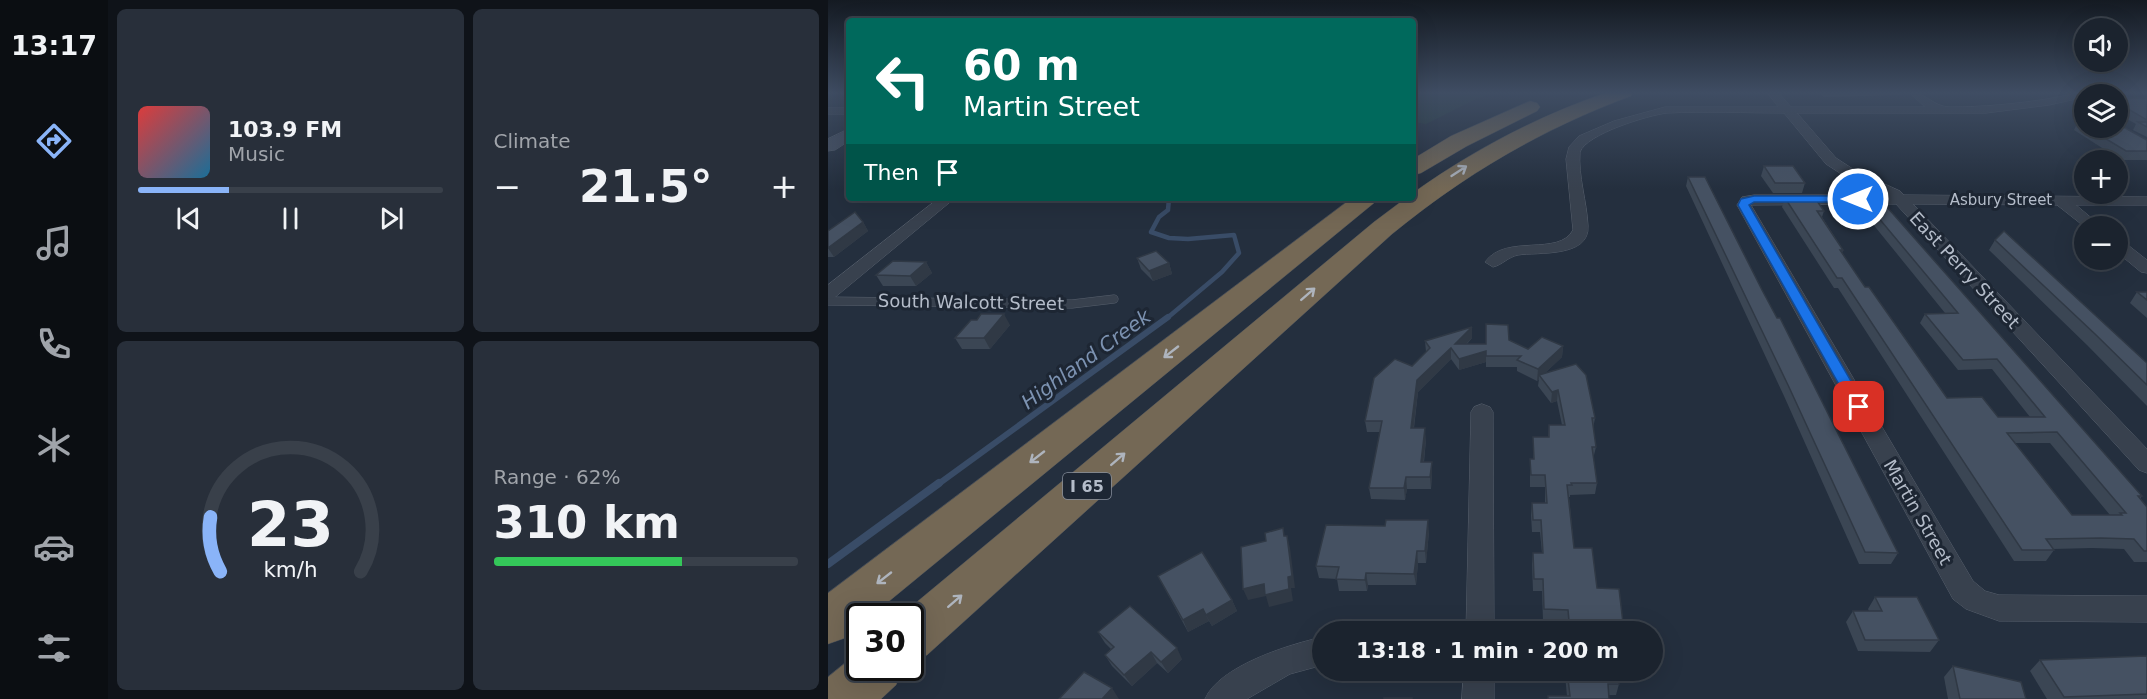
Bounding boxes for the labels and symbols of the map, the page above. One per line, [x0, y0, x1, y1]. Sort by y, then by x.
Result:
one-way arrow [1450, 165, 1467, 177]
position arrow [1826, 167, 1890, 231]
street label: Asbury Street [1950, 191, 2052, 209]
street label: East Perry Street [1906, 207, 2024, 333]
one-way arrow [1300, 287, 1316, 300]
street label: South Walcott Street [878, 290, 1064, 314]
water label: Highland Creek [1017, 303, 1156, 414]
one-way arrow [1164, 345, 1180, 358]
pin [1833, 381, 1884, 432]
one-way arrow [1030, 451, 1046, 464]
one-way arrow [1110, 452, 1125, 466]
street label: Martin Street [1879, 456, 1957, 568]
road number: I 65 [1063, 473, 1111, 499]
one-way arrow [876, 572, 892, 585]
one-way arrow [947, 594, 962, 608]
speed limit sign: 30 [846, 603, 924, 681]

